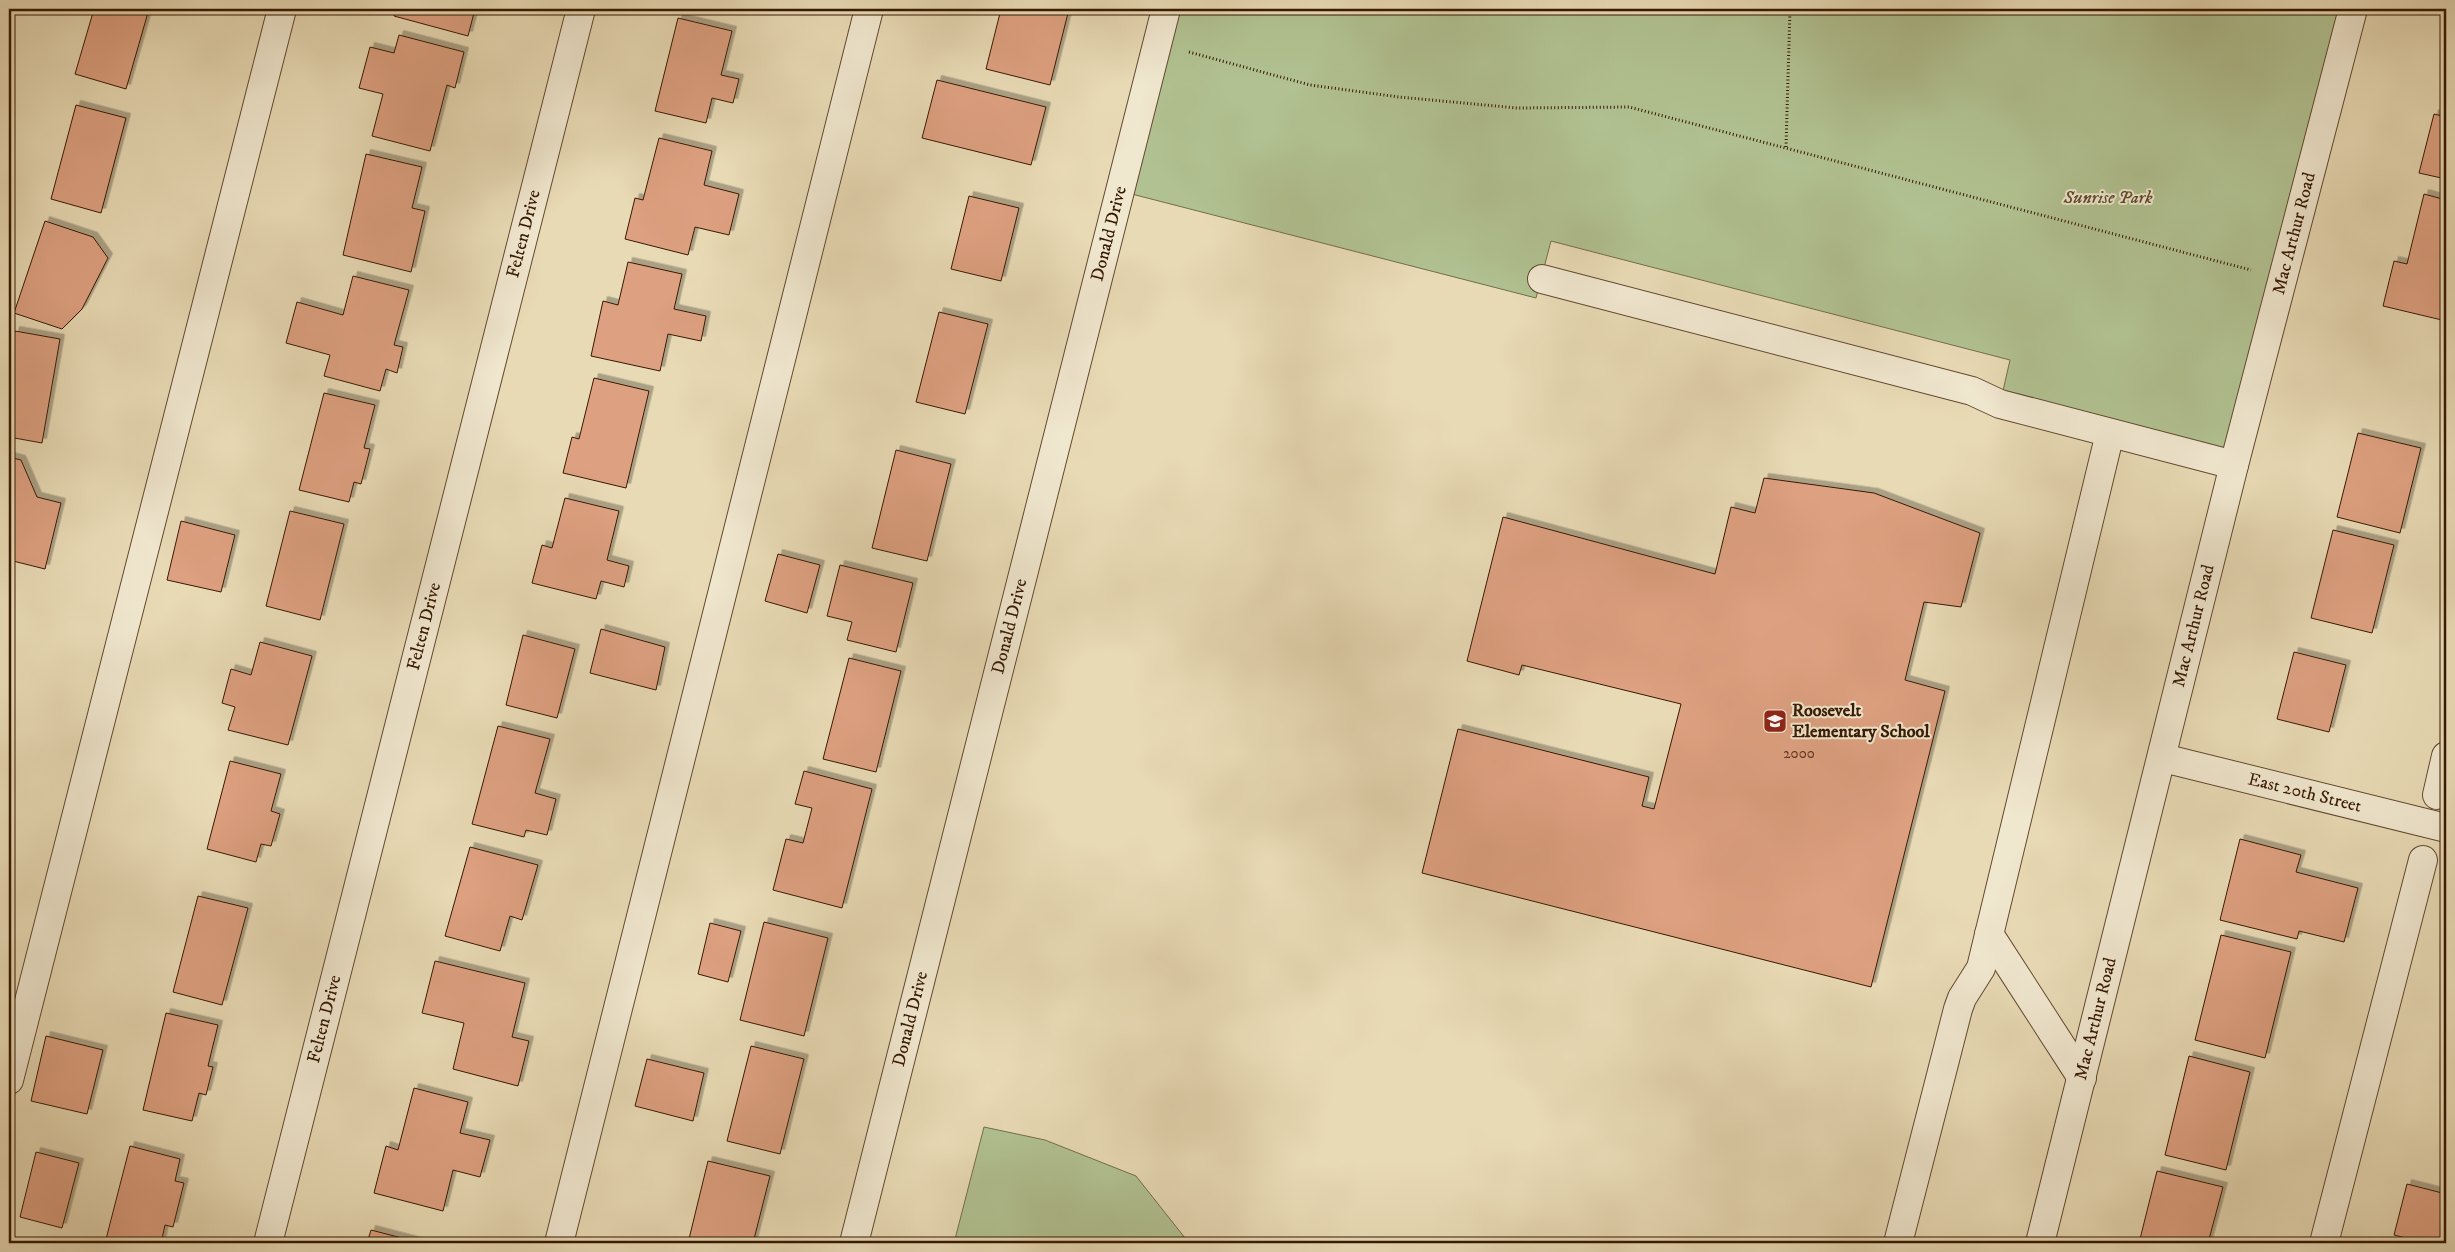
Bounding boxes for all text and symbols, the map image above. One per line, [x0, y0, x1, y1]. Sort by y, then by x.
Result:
street label: Mac Arthur Road [2268, 170, 2321, 297]
street label: Donald Drive [1087, 184, 1132, 284]
park label: Sunrise Park [2062, 187, 2153, 209]
street label: Felten Drive [502, 188, 546, 280]
street label: Mac Arthur Road [2168, 562, 2220, 689]
street label: Donald Drive [987, 576, 1033, 676]
street label: Felten Drive [403, 580, 446, 673]
place label: Roosevelt Elementary School [1792, 700, 1930, 743]
school or university icon: Roosevelt Elementary School [1762, 708, 1788, 734]
house number: 2000 [1783, 744, 1815, 763]
street label: East 20th Street [2246, 768, 2364, 818]
street label: Mac Arthur Road [2070, 955, 2122, 1082]
street label: Donald Drive [888, 969, 933, 1069]
street label: Felten Drive [303, 973, 347, 1065]

